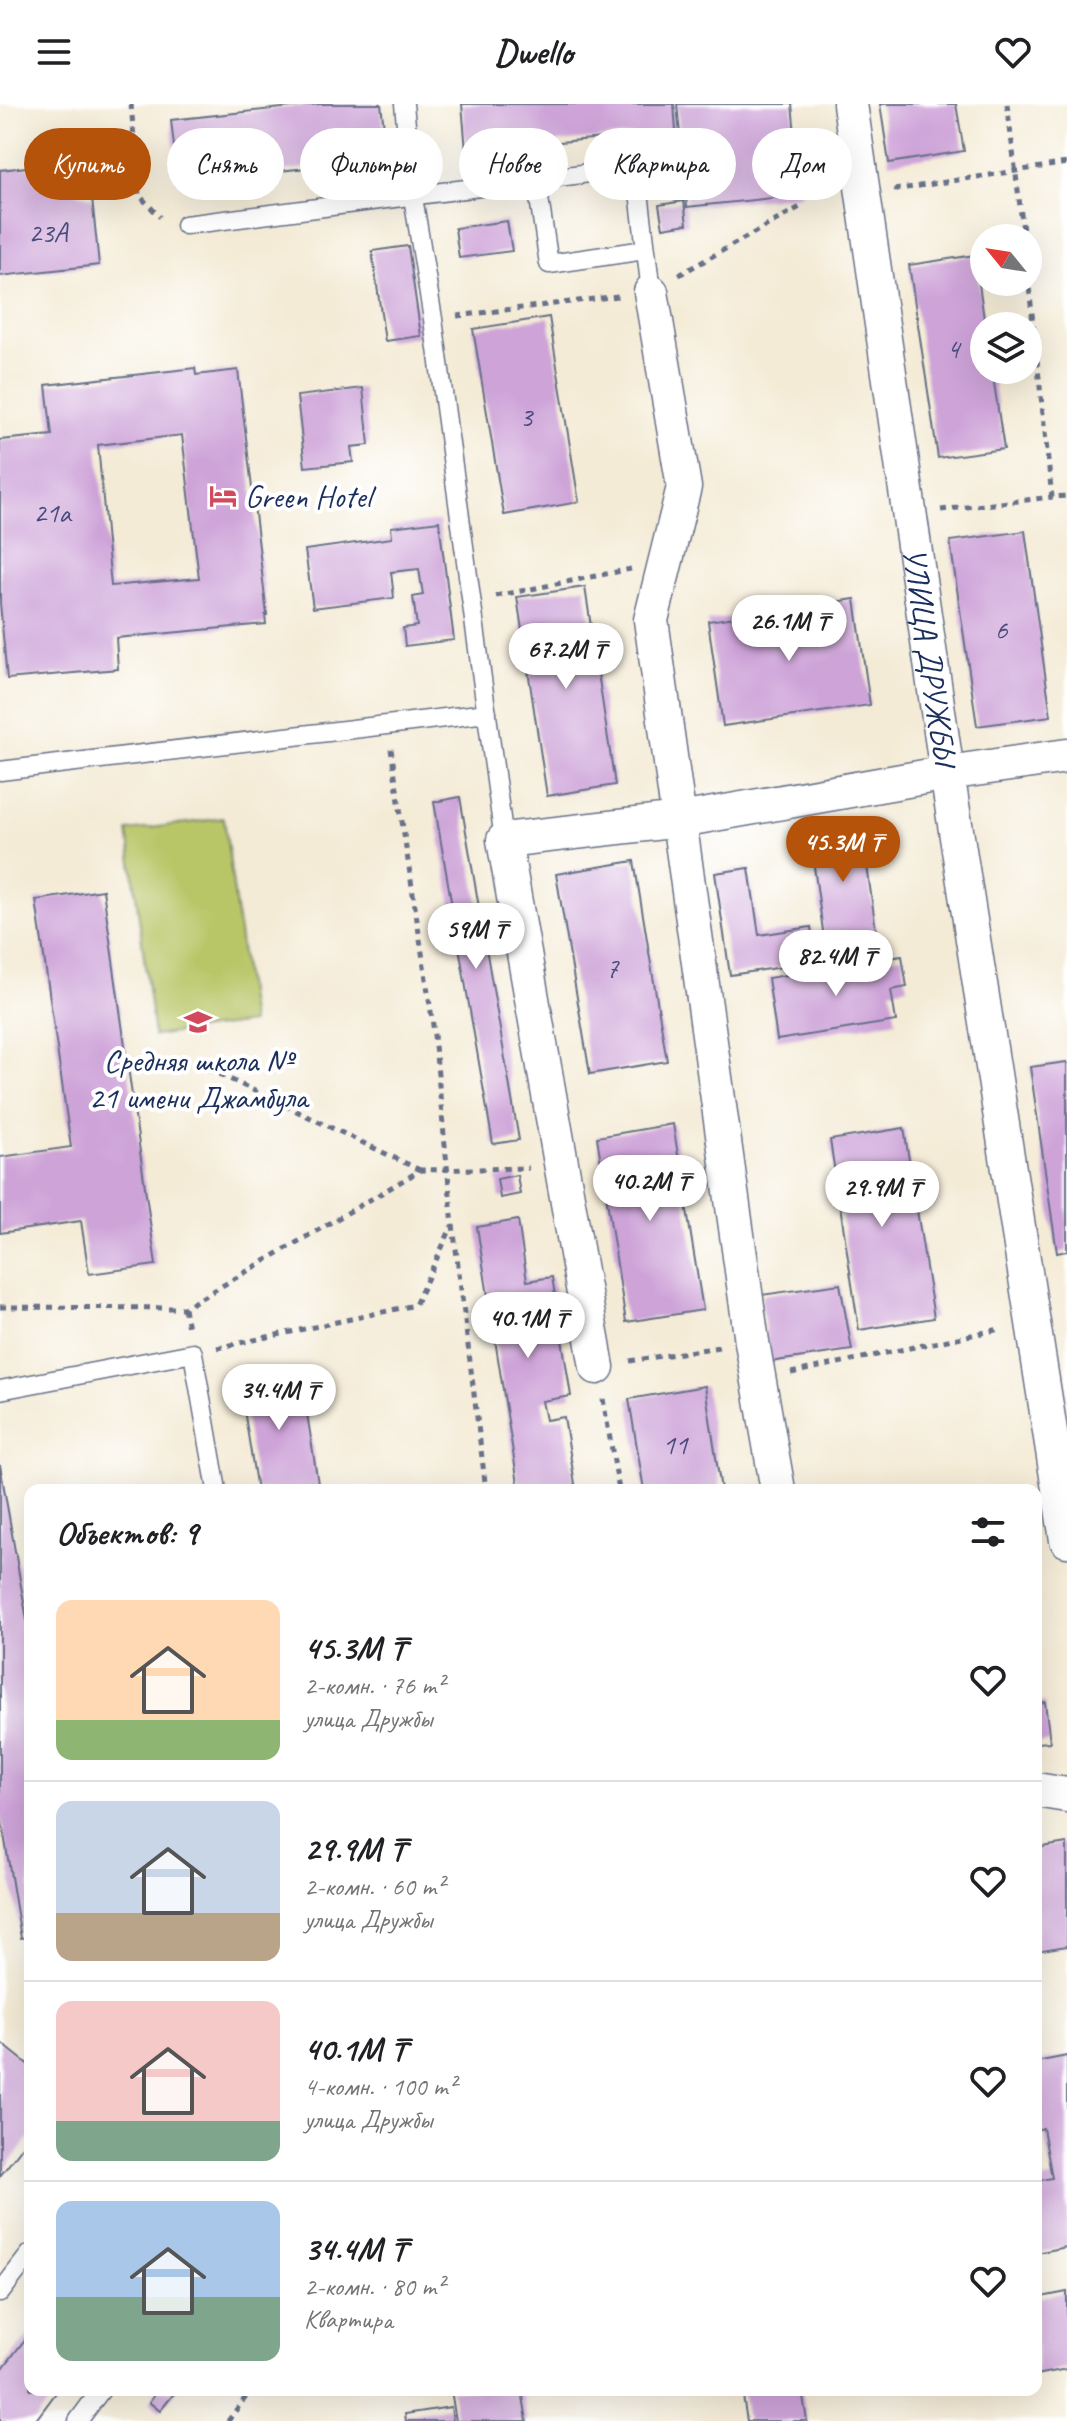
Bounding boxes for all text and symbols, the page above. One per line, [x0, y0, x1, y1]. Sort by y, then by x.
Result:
text: Dwello [494, 29, 573, 75]
icon: menu [32, 30, 76, 74]
icon: heart [991, 30, 1035, 74]
chip: Купить [24, 128, 151, 200]
chip: Снять [167, 128, 284, 200]
chip: Фильтры [300, 128, 443, 200]
chip: Новое [459, 128, 568, 200]
chip: Квартира [584, 128, 736, 200]
chip: Дом [752, 128, 852, 200]
house number: 23А [28, 215, 70, 250]
north arrow [970, 224, 1042, 296]
map controls [970, 224, 1042, 384]
button: layers [970, 312, 1042, 384]
house number: 4 [947, 331, 962, 366]
house number: 3 [520, 399, 535, 434]
place label: Green Hotel [245, 476, 377, 517]
hotel icon: Green Hotel [208, 481, 238, 511]
house number: 21а [33, 495, 72, 530]
street label: УЛИЦА ДРУЖБЫ [894, 545, 966, 773]
pin: 26.1M ₸ [715, 595, 863, 663]
text: 26.1M ₸ [750, 604, 828, 637]
house number: 6 [995, 612, 1009, 647]
pin: 67.2M ₸ [492, 623, 640, 691]
text: 67.2M ₸ [527, 632, 605, 665]
pin: 45.3M ₸ [769, 816, 917, 884]
text: 45.3M ₸ [804, 825, 882, 858]
pin: 59M ₸ [420, 903, 532, 971]
text: 59M ₸ [446, 912, 506, 945]
pin: 82.4M ₸ [762, 930, 910, 998]
text: 82.4M ₸ [797, 939, 875, 972]
house number: 7 [606, 950, 620, 985]
school or university icon: Средняя школа № 21 имени Джамбула [183, 1007, 213, 1037]
place label: Средняя школа № 21 имени Джамбула [89, 1040, 310, 1118]
pin: 40.2M ₸ [576, 1155, 724, 1223]
pin: 29.9M ₸ [808, 1161, 956, 1229]
text: 40.2M ₸ [611, 1164, 689, 1197]
text: 29.9M ₸ [843, 1170, 921, 1203]
pin: 40.1M ₸ [454, 1292, 602, 1360]
text: 40.1M ₸ [489, 1301, 567, 1334]
pin: 34.4M ₸ [205, 1364, 353, 1432]
text: 34.4M ₸ [240, 1373, 318, 1406]
house number: 11 [662, 1427, 689, 1462]
icon: filters [966, 1510, 1010, 1554]
text: Объектов: 9 [56, 1511, 198, 1554]
text: 45.3M ₸ [304, 1626, 406, 1669]
icon: home [120, 1632, 216, 1728]
icon: heart [966, 1658, 1010, 1702]
text: 2-комн. · 76 m² [304, 1669, 444, 1702]
text: улица Дружбы [304, 1702, 432, 1735]
text: 29.9M ₸ [304, 1827, 405, 1870]
icon: home [120, 1833, 216, 1929]
icon: heart [966, 1859, 1010, 1903]
text: 2-комн. · 60 m² [304, 1870, 444, 1903]
text: улица Дружбы [304, 1903, 432, 1936]
text: 40.1M ₸ [304, 2027, 406, 2070]
icon: home [120, 2033, 216, 2129]
icon: heart [966, 2059, 1010, 2103]
text: 4-комн. · 100 m² [304, 2070, 456, 2103]
text: улица Дружбы [304, 2103, 432, 2136]
text: 34.4M ₸ [304, 2227, 406, 2270]
icon: home [120, 2233, 216, 2329]
icon: heart [966, 2259, 1010, 2303]
text: 2-комн. · 80 m² [304, 2270, 444, 2303]
text: Квартира [304, 2303, 393, 2336]

